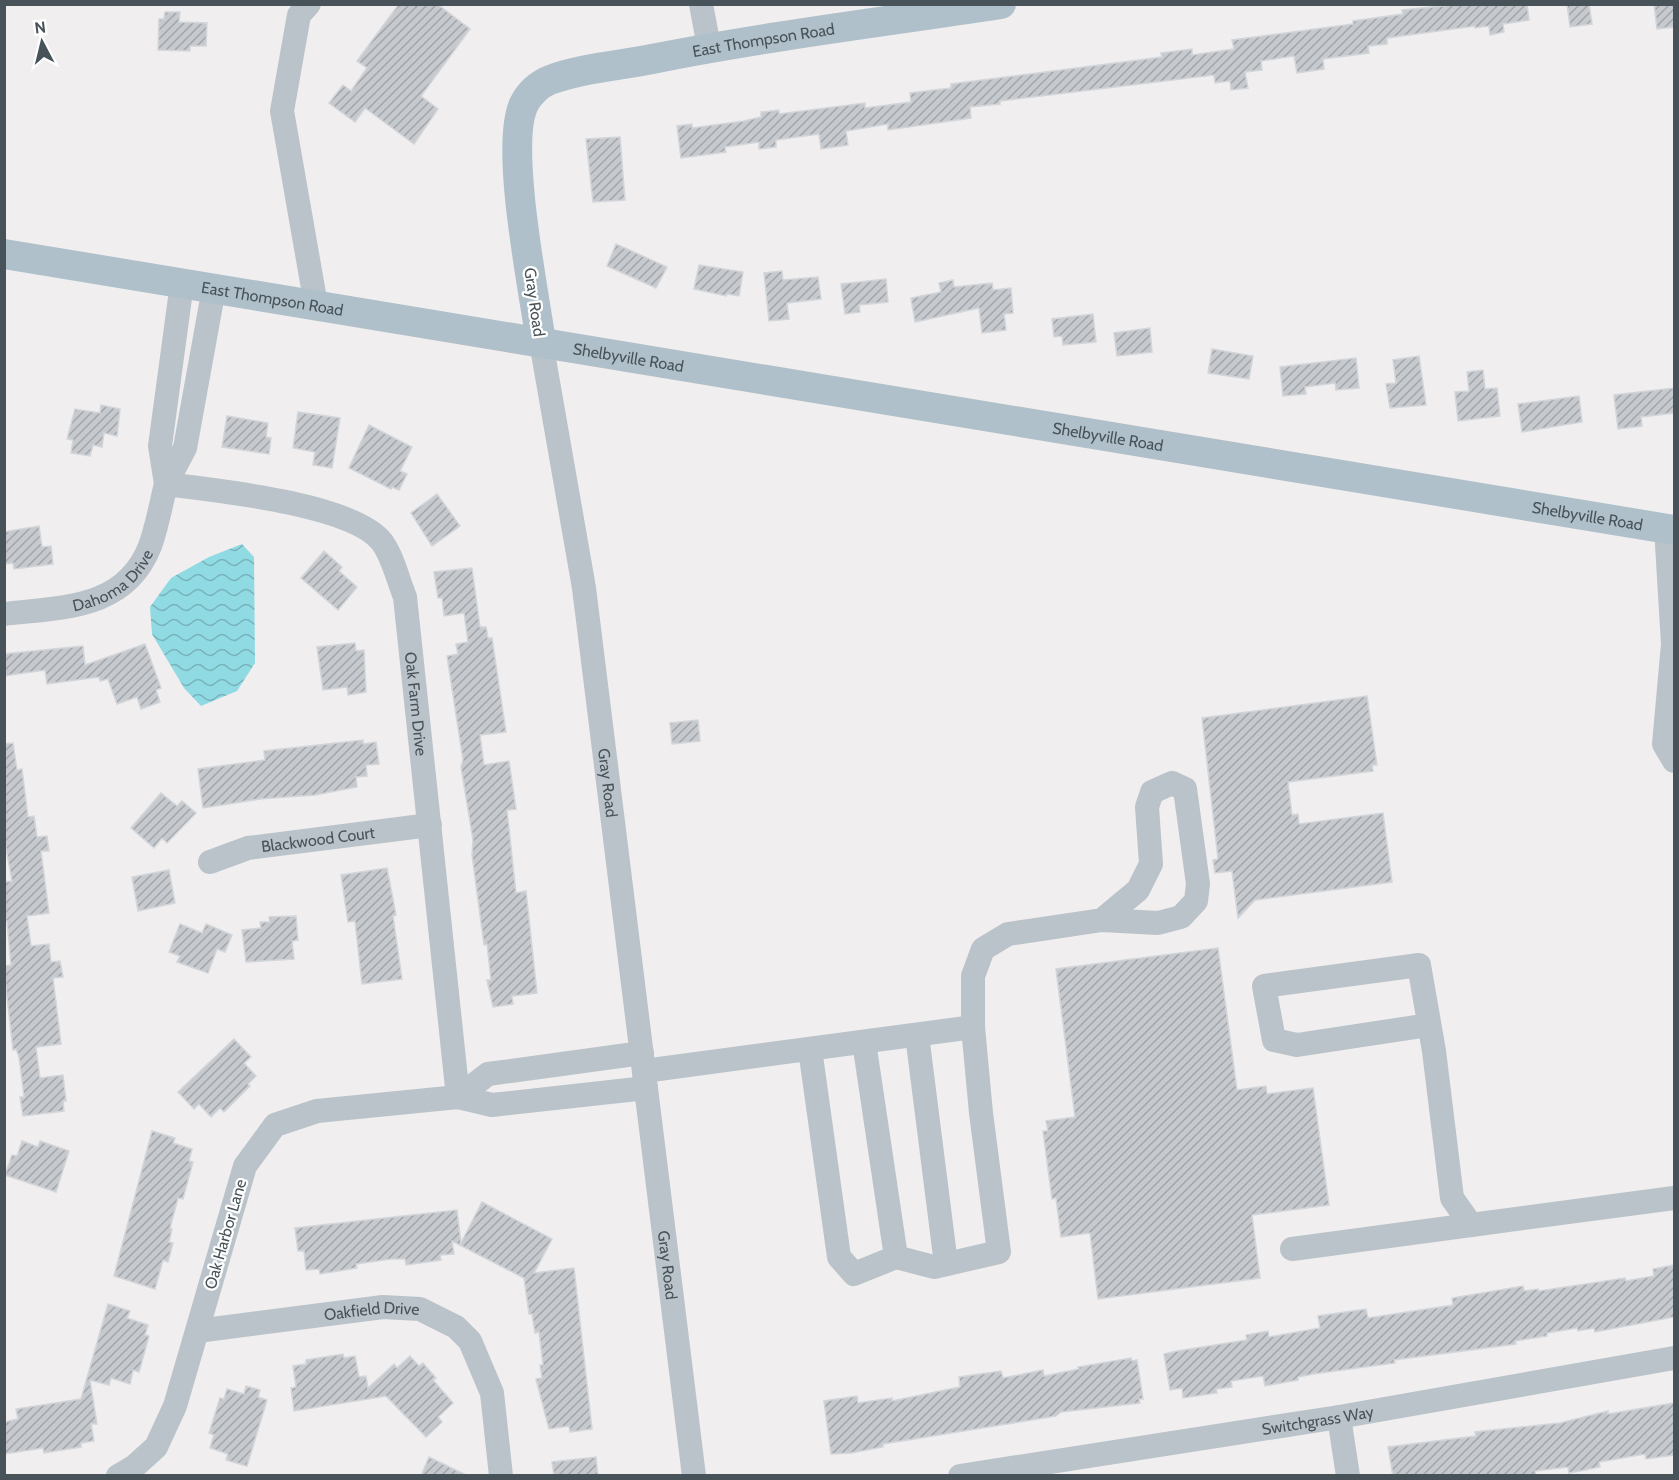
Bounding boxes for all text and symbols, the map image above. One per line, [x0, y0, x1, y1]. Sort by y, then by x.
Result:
north arrow [12, 12, 72, 72]
text: N [33, 17, 47, 38]
street label: East Thompson Road [691, 19, 836, 61]
street label: Gray Road [520, 266, 549, 338]
street label: East Thompson Road [200, 278, 345, 320]
street label: Shelbyville Road [572, 339, 685, 376]
street label: Shelbyville Road [1051, 418, 1165, 455]
street label: Shelbyville Road [1531, 498, 1644, 535]
street label: Dahoma Drive [71, 547, 157, 615]
street label: Oak Farm Drive [401, 651, 431, 757]
street label: Gray Road [594, 747, 621, 818]
street label: Blackwood Court [260, 823, 377, 856]
street label: Oak Harbor Lane [201, 1177, 250, 1291]
street label: Gray Road [654, 1230, 681, 1301]
street label: Oakfield Drive [323, 1298, 420, 1325]
street label: Switchgrass Way [1261, 1402, 1375, 1439]

